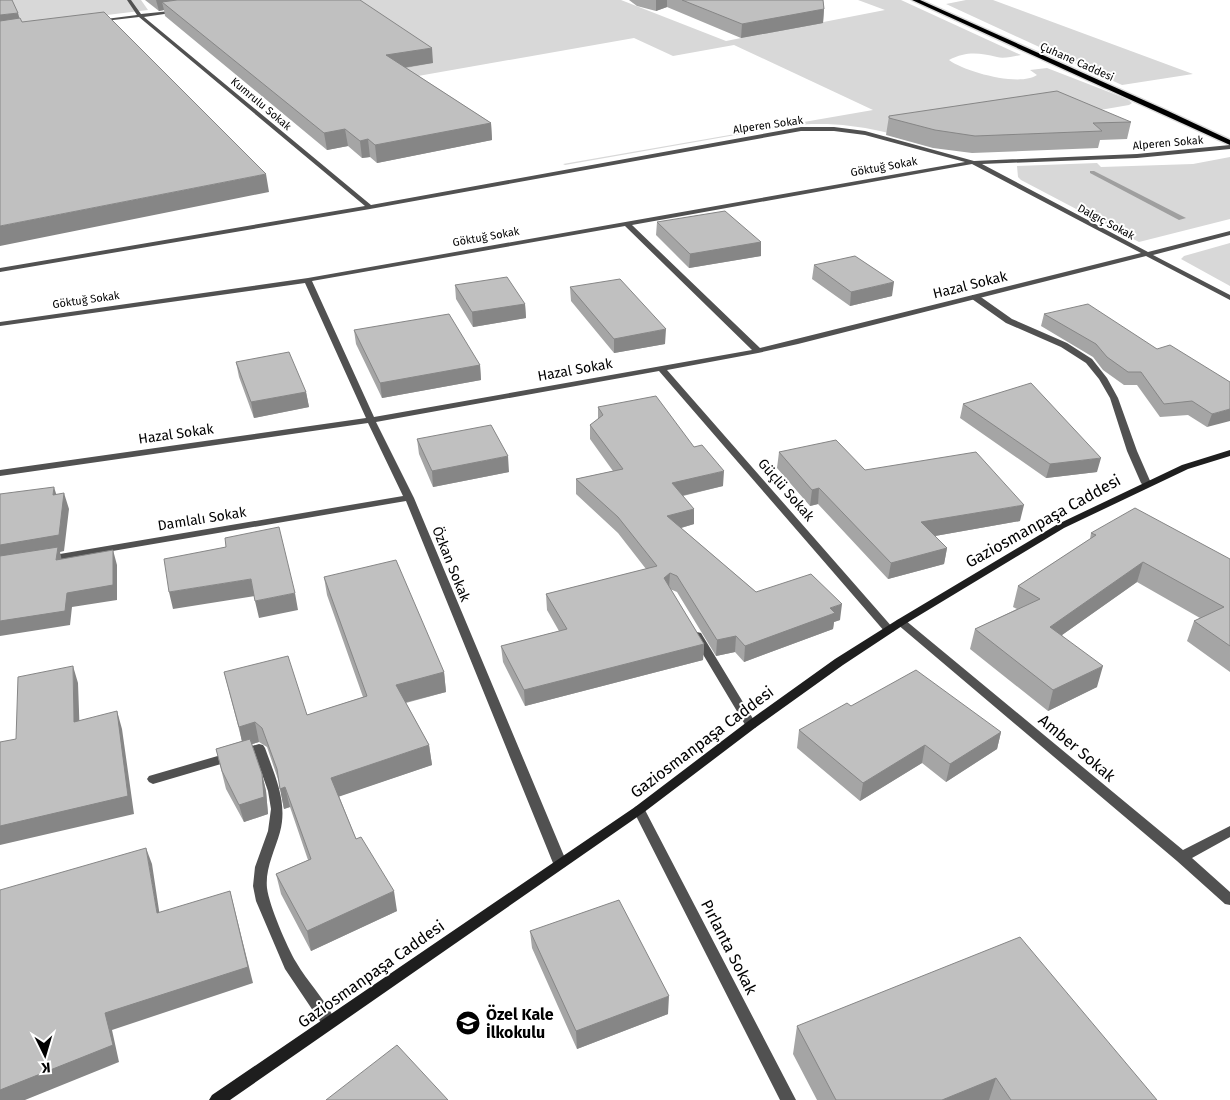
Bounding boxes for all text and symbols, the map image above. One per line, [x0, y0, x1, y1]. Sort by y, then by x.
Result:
street label: Çuhane Caddesi [1038, 40, 1116, 84]
street label: Kumrulu Sokak [228, 75, 294, 133]
street label: Alperen Sokak [732, 114, 804, 136]
street label: Alperen Sokak [1132, 133, 1204, 153]
street label: Göktuğ Sokak [850, 155, 919, 179]
street label: Dalgıç Sokak [1075, 202, 1137, 243]
street label: Göktuğ Sokak [452, 225, 521, 249]
street label: Hazal Sokak [931, 267, 1010, 302]
street label: Göktuğ Sokak [52, 289, 121, 311]
street label: Hazal Sokak [536, 355, 615, 385]
street label: Hazal Sokak [137, 420, 216, 448]
street label: Güçlü Sokak [754, 455, 818, 525]
street label: Gaziosmanpaşa Caddesi [962, 470, 1124, 572]
street label: Damlalı Sokak [157, 503, 248, 534]
street label: Özkan Sokak [428, 523, 475, 605]
street label: Gaziosmanpaşa Caddesi [627, 682, 778, 803]
street label: Amber Sokak [1035, 710, 1120, 786]
street label: Pırlanta Sokak [697, 896, 761, 998]
street label: Gaziosmanpaşa Caddesi [294, 916, 448, 1033]
place label: Özel Kale İlkokulu [486, 1004, 554, 1042]
school or university icon: Özel Kale İlkokulu [455, 1010, 481, 1036]
north arrow [20, 1030, 70, 1080]
text: K [40, 1059, 51, 1076]

